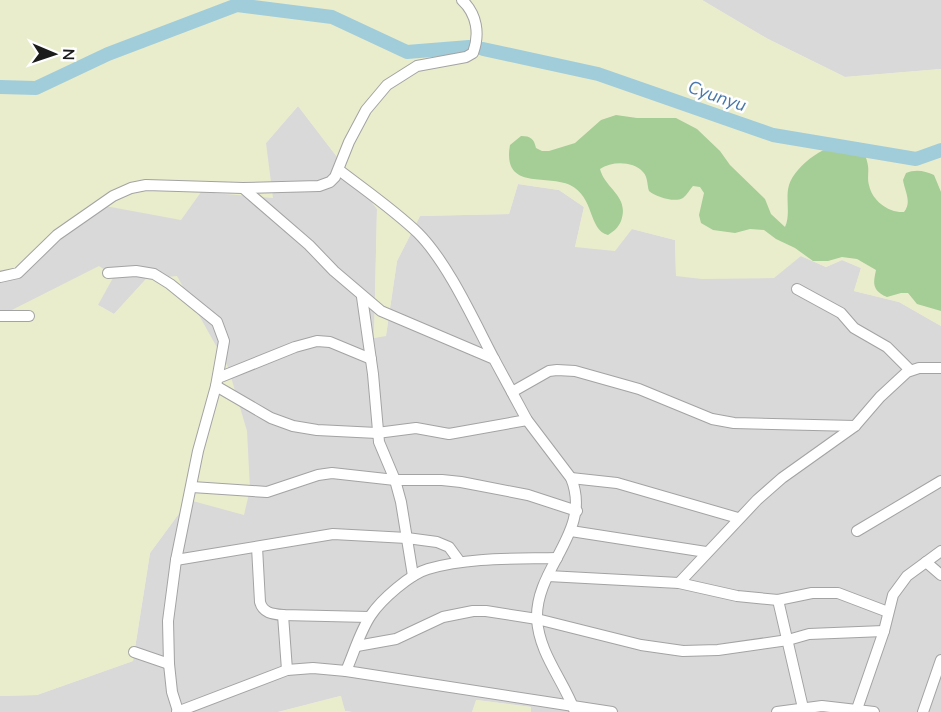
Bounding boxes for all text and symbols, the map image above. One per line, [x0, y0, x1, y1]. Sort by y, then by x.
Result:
north arrow [24, 24, 84, 84]
text: N [57, 48, 79, 61]
water label: Cyunyu [684, 75, 750, 117]

